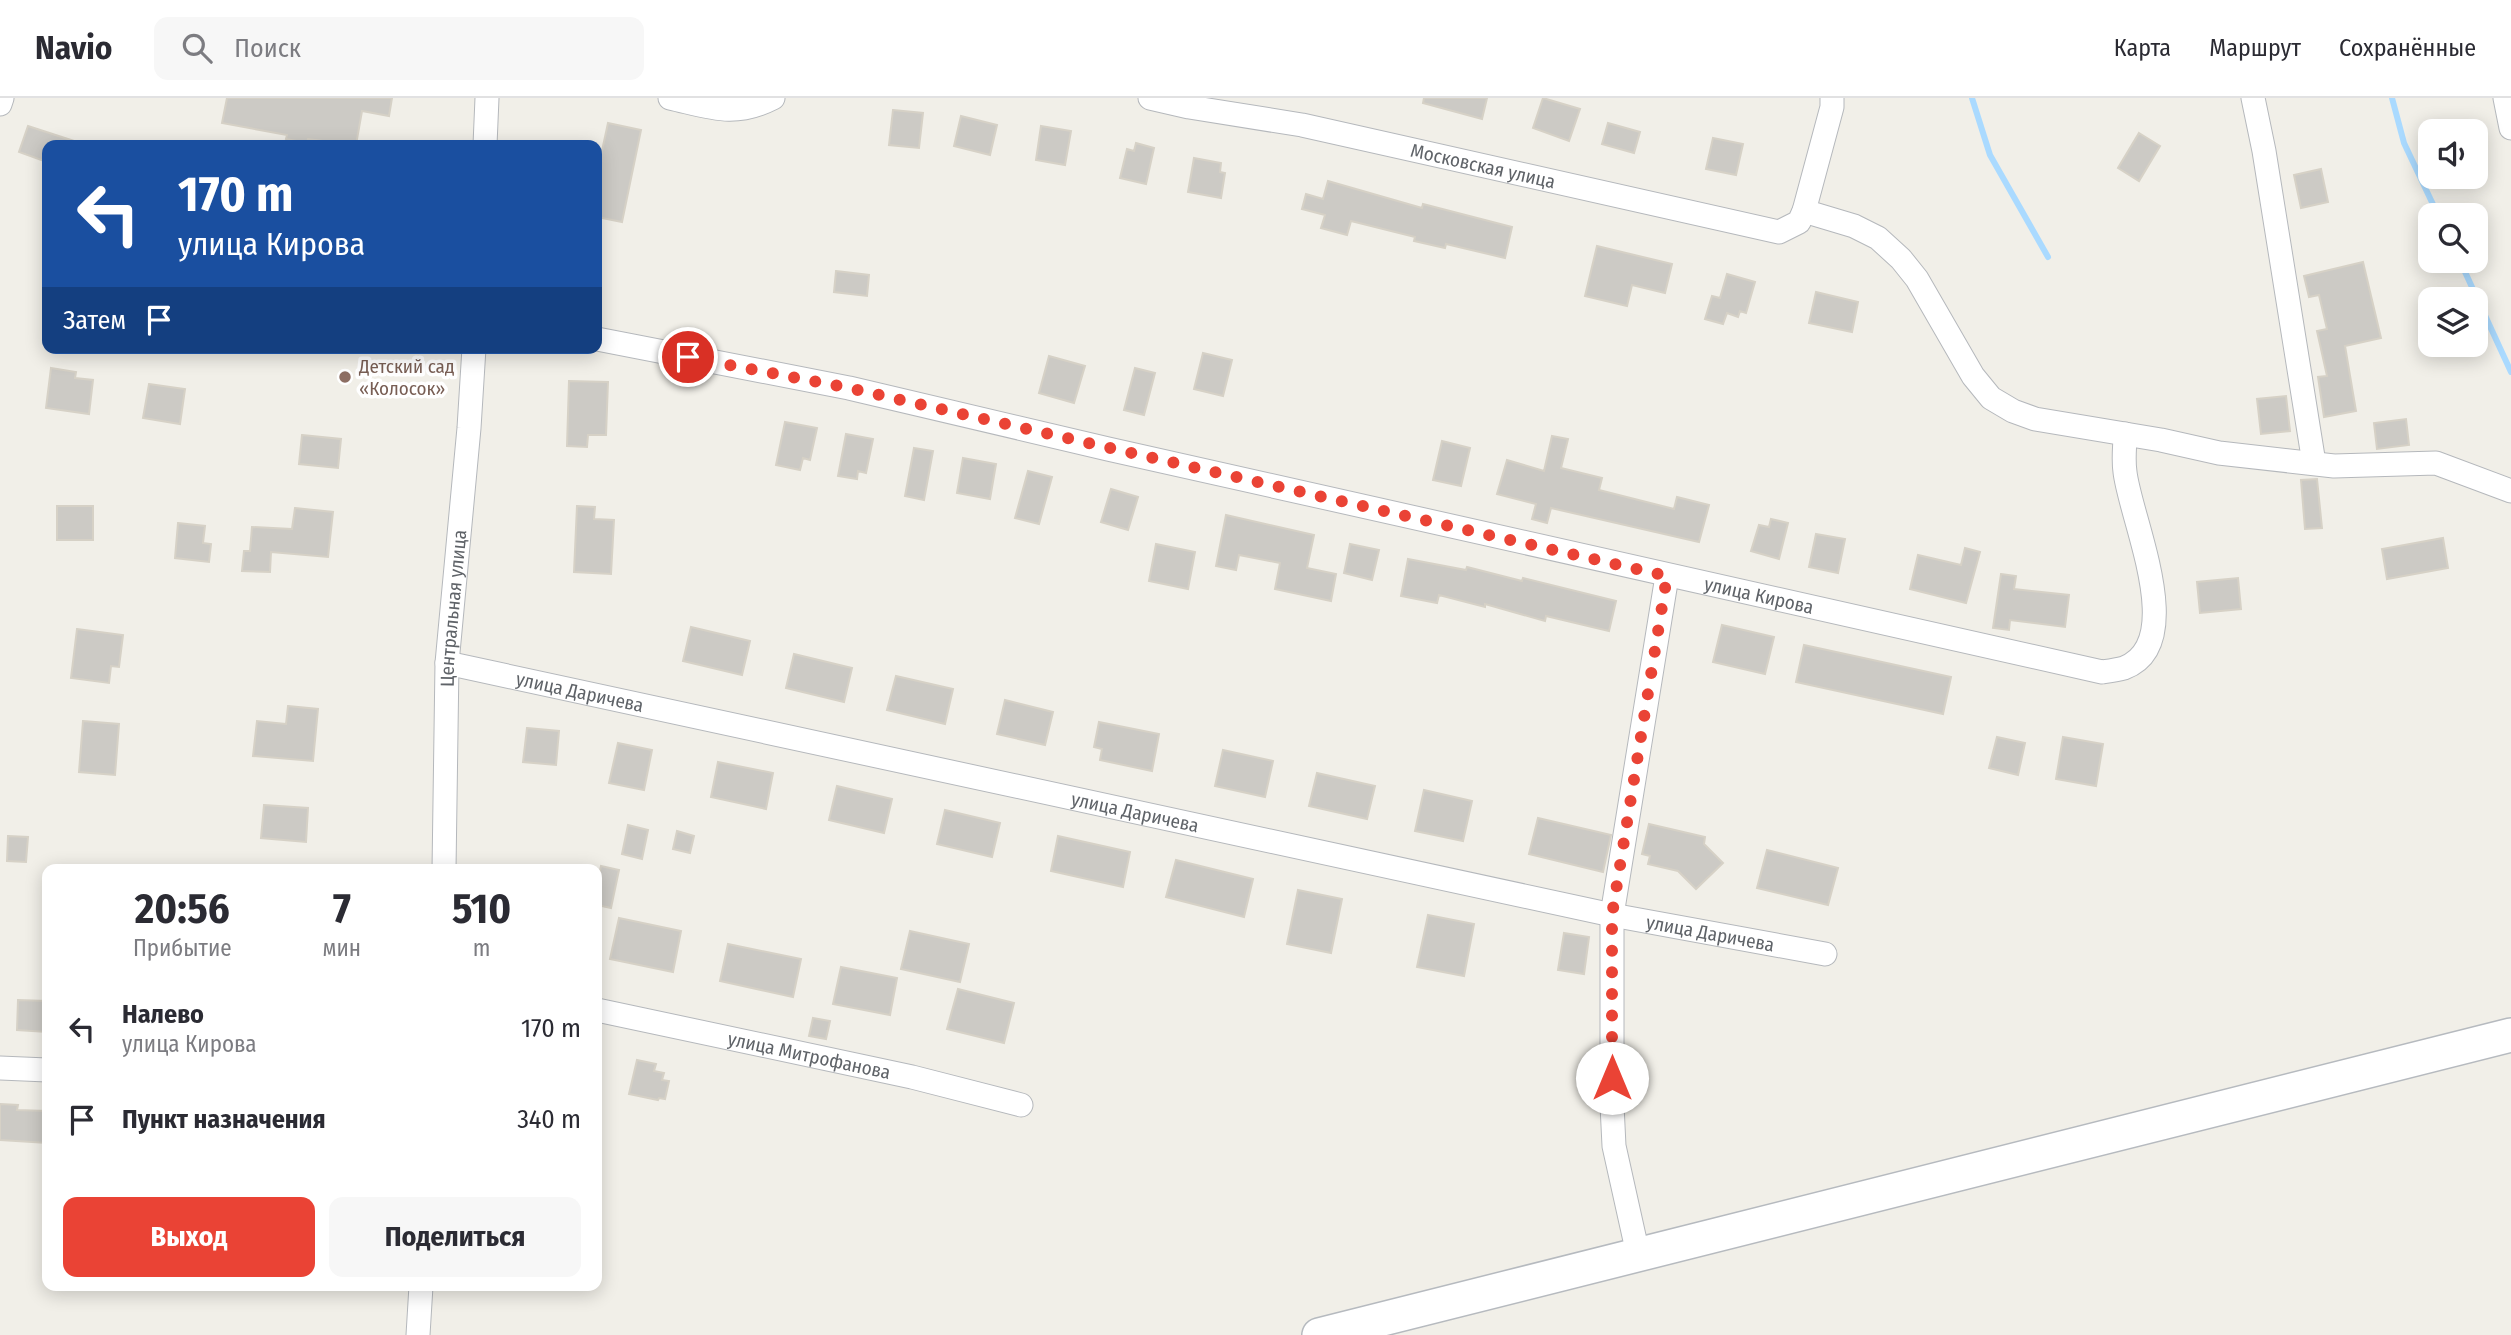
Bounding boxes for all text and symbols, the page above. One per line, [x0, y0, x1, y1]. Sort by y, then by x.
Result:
search box [154, 17, 644, 80]
text: Navio [35, 28, 112, 68]
icon: search [178, 29, 216, 67]
text: Поиск [234, 33, 301, 64]
text: Карта [2114, 34, 2171, 62]
text: Маршрут [2209, 34, 2301, 62]
text: Сохранённые [2339, 34, 2476, 62]
map controls [2418, 119, 2488, 357]
button: sound [2418, 119, 2488, 189]
street label: Московская улица [1408, 139, 1557, 193]
text: 170 m [178, 165, 294, 224]
icon: left [63, 168, 154, 259]
button: search [2418, 203, 2488, 273]
text: улица Кирова [178, 225, 365, 263]
button: layers [2418, 287, 2488, 357]
icon: arrive [140, 301, 178, 339]
text: Затем [63, 305, 126, 336]
pin [658, 327, 718, 387]
icon: arrive [669, 338, 707, 376]
place label: Детский сад «Колосок» [358, 355, 455, 400]
marker: Детский сад «Колосок» [337, 369, 353, 385]
street label: Центральная улица [436, 529, 471, 687]
street label: улица Кирова [1702, 572, 1816, 619]
street label: улица Даричева [514, 667, 646, 717]
street label: улица Даричева [1069, 787, 1201, 837]
text: 20:56 [135, 884, 230, 934]
text: 7 [333, 884, 351, 934]
text: 510 [452, 884, 511, 934]
street label: улица Даричева [1644, 911, 1776, 957]
text: Прибытие [133, 934, 232, 962]
text: мин [323, 934, 361, 962]
text: m [473, 934, 490, 962]
text: Налево [122, 999, 204, 1030]
icon: left [63, 1010, 101, 1048]
text: 170 m [521, 1013, 581, 1044]
street label: улица Митрофанова [726, 1027, 893, 1084]
text: улица Кирова [122, 1030, 257, 1058]
position arrow [1575, 1041, 1649, 1115]
icon: arrive [63, 1101, 101, 1139]
text: Пункт назначения [122, 1104, 326, 1135]
text: 340 m [517, 1104, 581, 1135]
button: Выход [63, 1197, 315, 1277]
button: Поделиться [329, 1197, 581, 1277]

